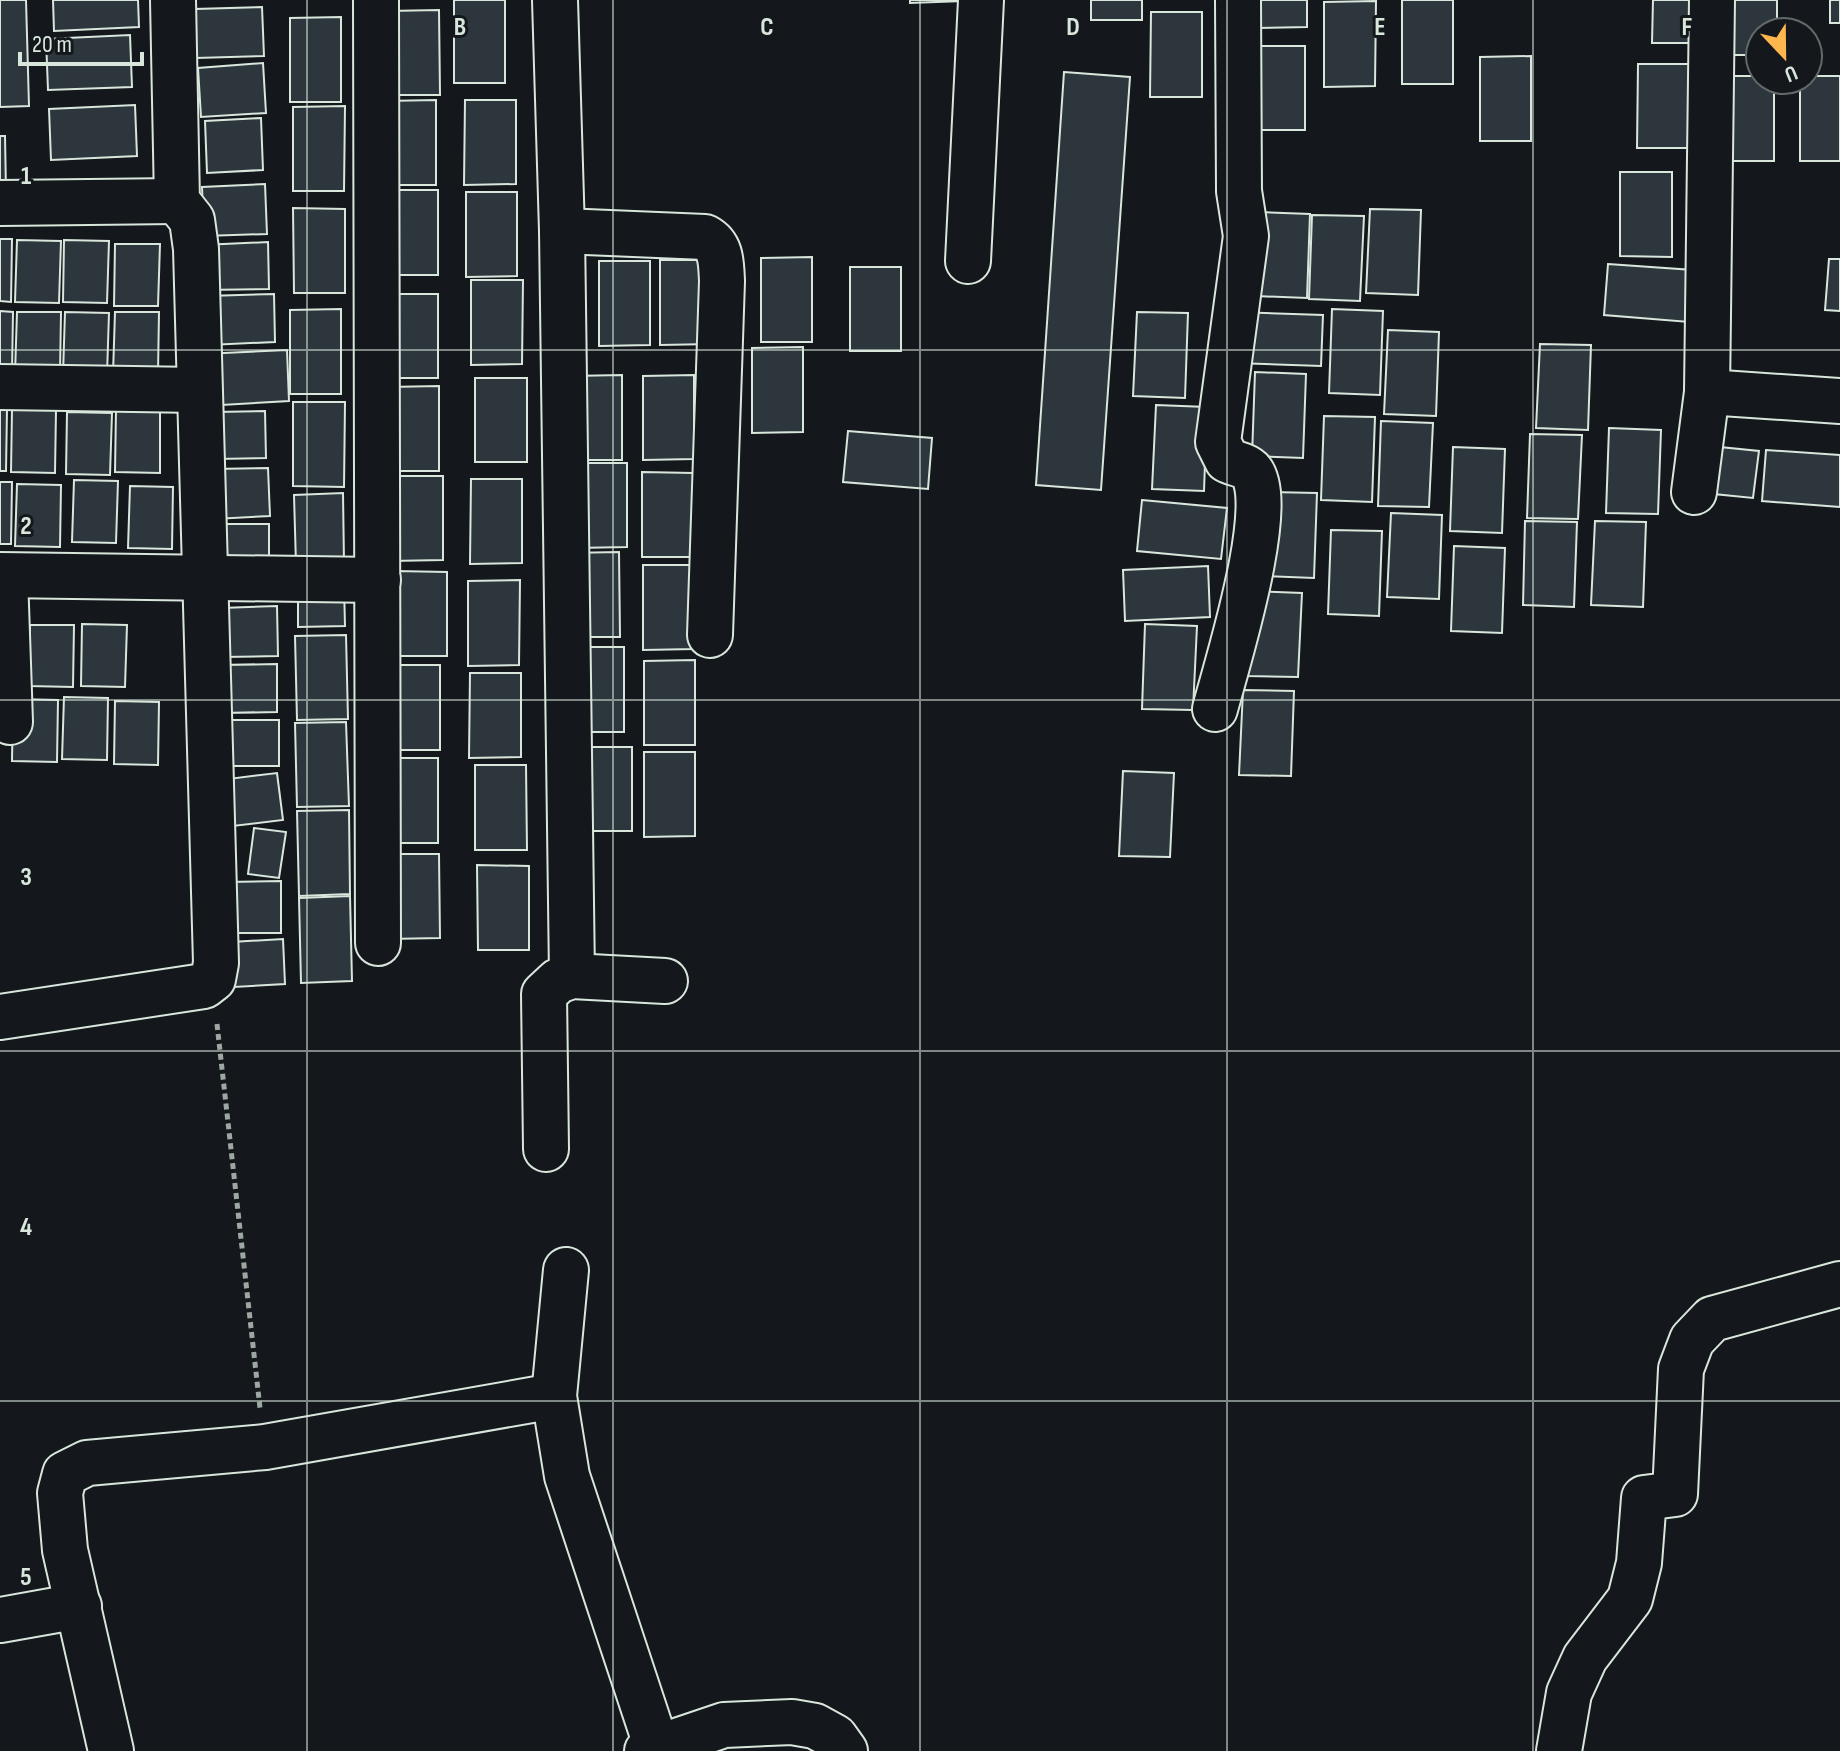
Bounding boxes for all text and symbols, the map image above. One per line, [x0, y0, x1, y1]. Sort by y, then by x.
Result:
text: B [454, 12, 466, 43]
text: C [760, 12, 774, 43]
text: D [1066, 12, 1080, 43]
text: E [1374, 12, 1386, 43]
text: F [1682, 12, 1693, 43]
scale bar [20, 16, 142, 66]
north arrow [1744, 16, 1824, 96]
text: 20 m [32, 30, 72, 59]
text: U [1781, 58, 1801, 88]
text: 1 [21, 161, 31, 192]
text: 2 [20, 511, 32, 542]
text: 3 [20, 862, 32, 893]
text: 4 [20, 1212, 32, 1243]
text: 5 [20, 1562, 32, 1593]

